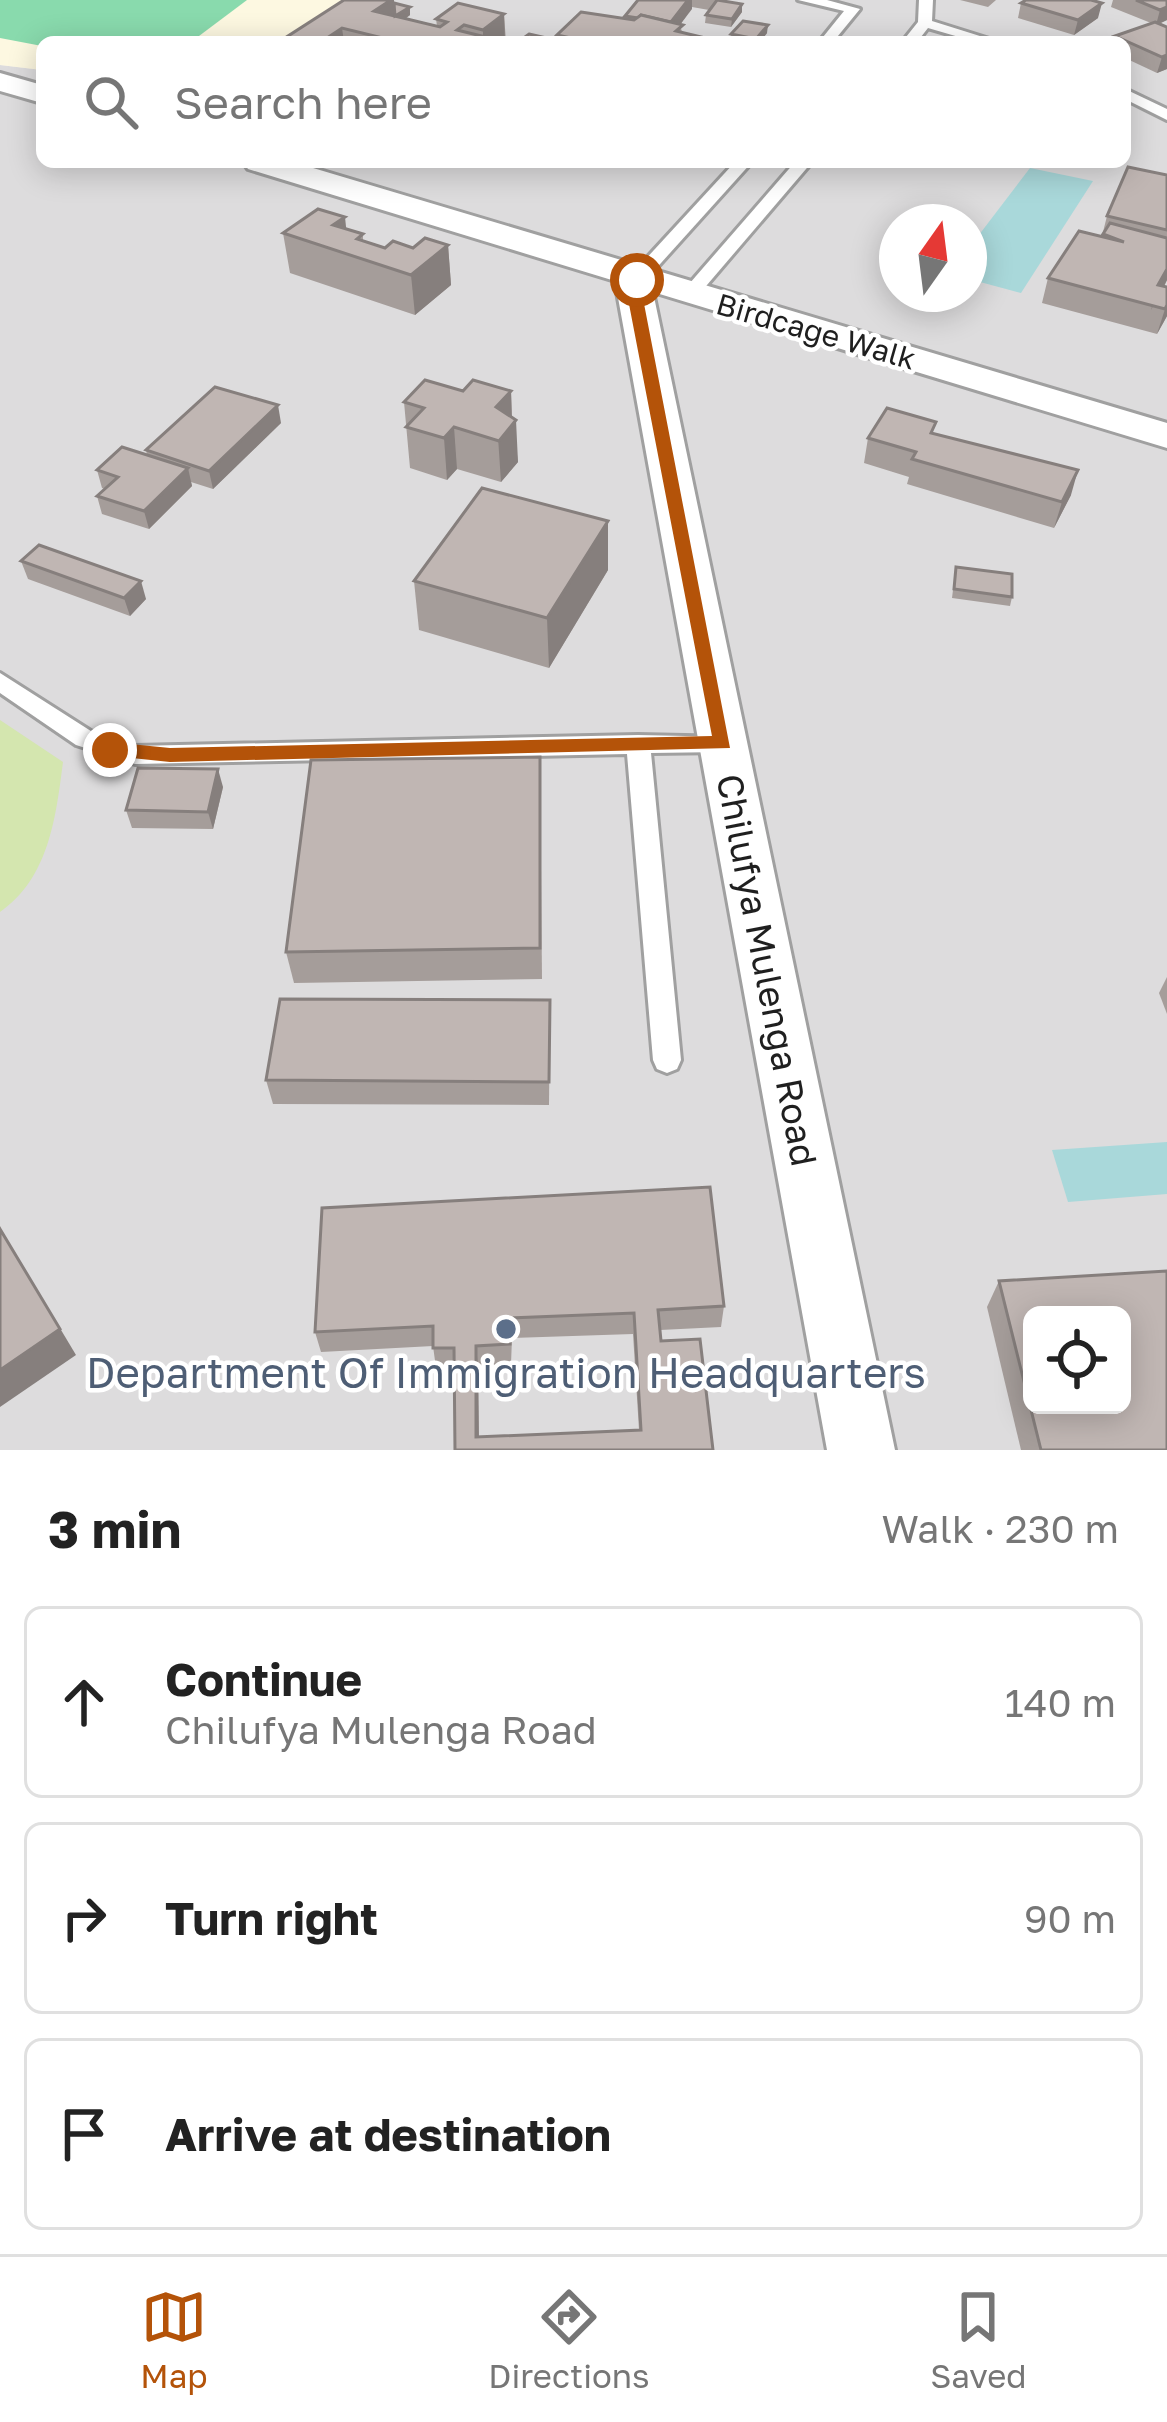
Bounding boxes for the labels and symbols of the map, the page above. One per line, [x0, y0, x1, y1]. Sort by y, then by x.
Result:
north arrow [879, 204, 987, 312]
route start [610, 253, 664, 307]
street label: Birdcage Walk [712, 285, 920, 377]
route end [83, 723, 137, 777]
street label: Chilufya Mulenga Road [708, 770, 827, 1170]
marker: Department Of Immigration Headquarters [493, 1316, 519, 1342]
place label: Department Of Immigration Headquarters [86, 1347, 926, 1397]

